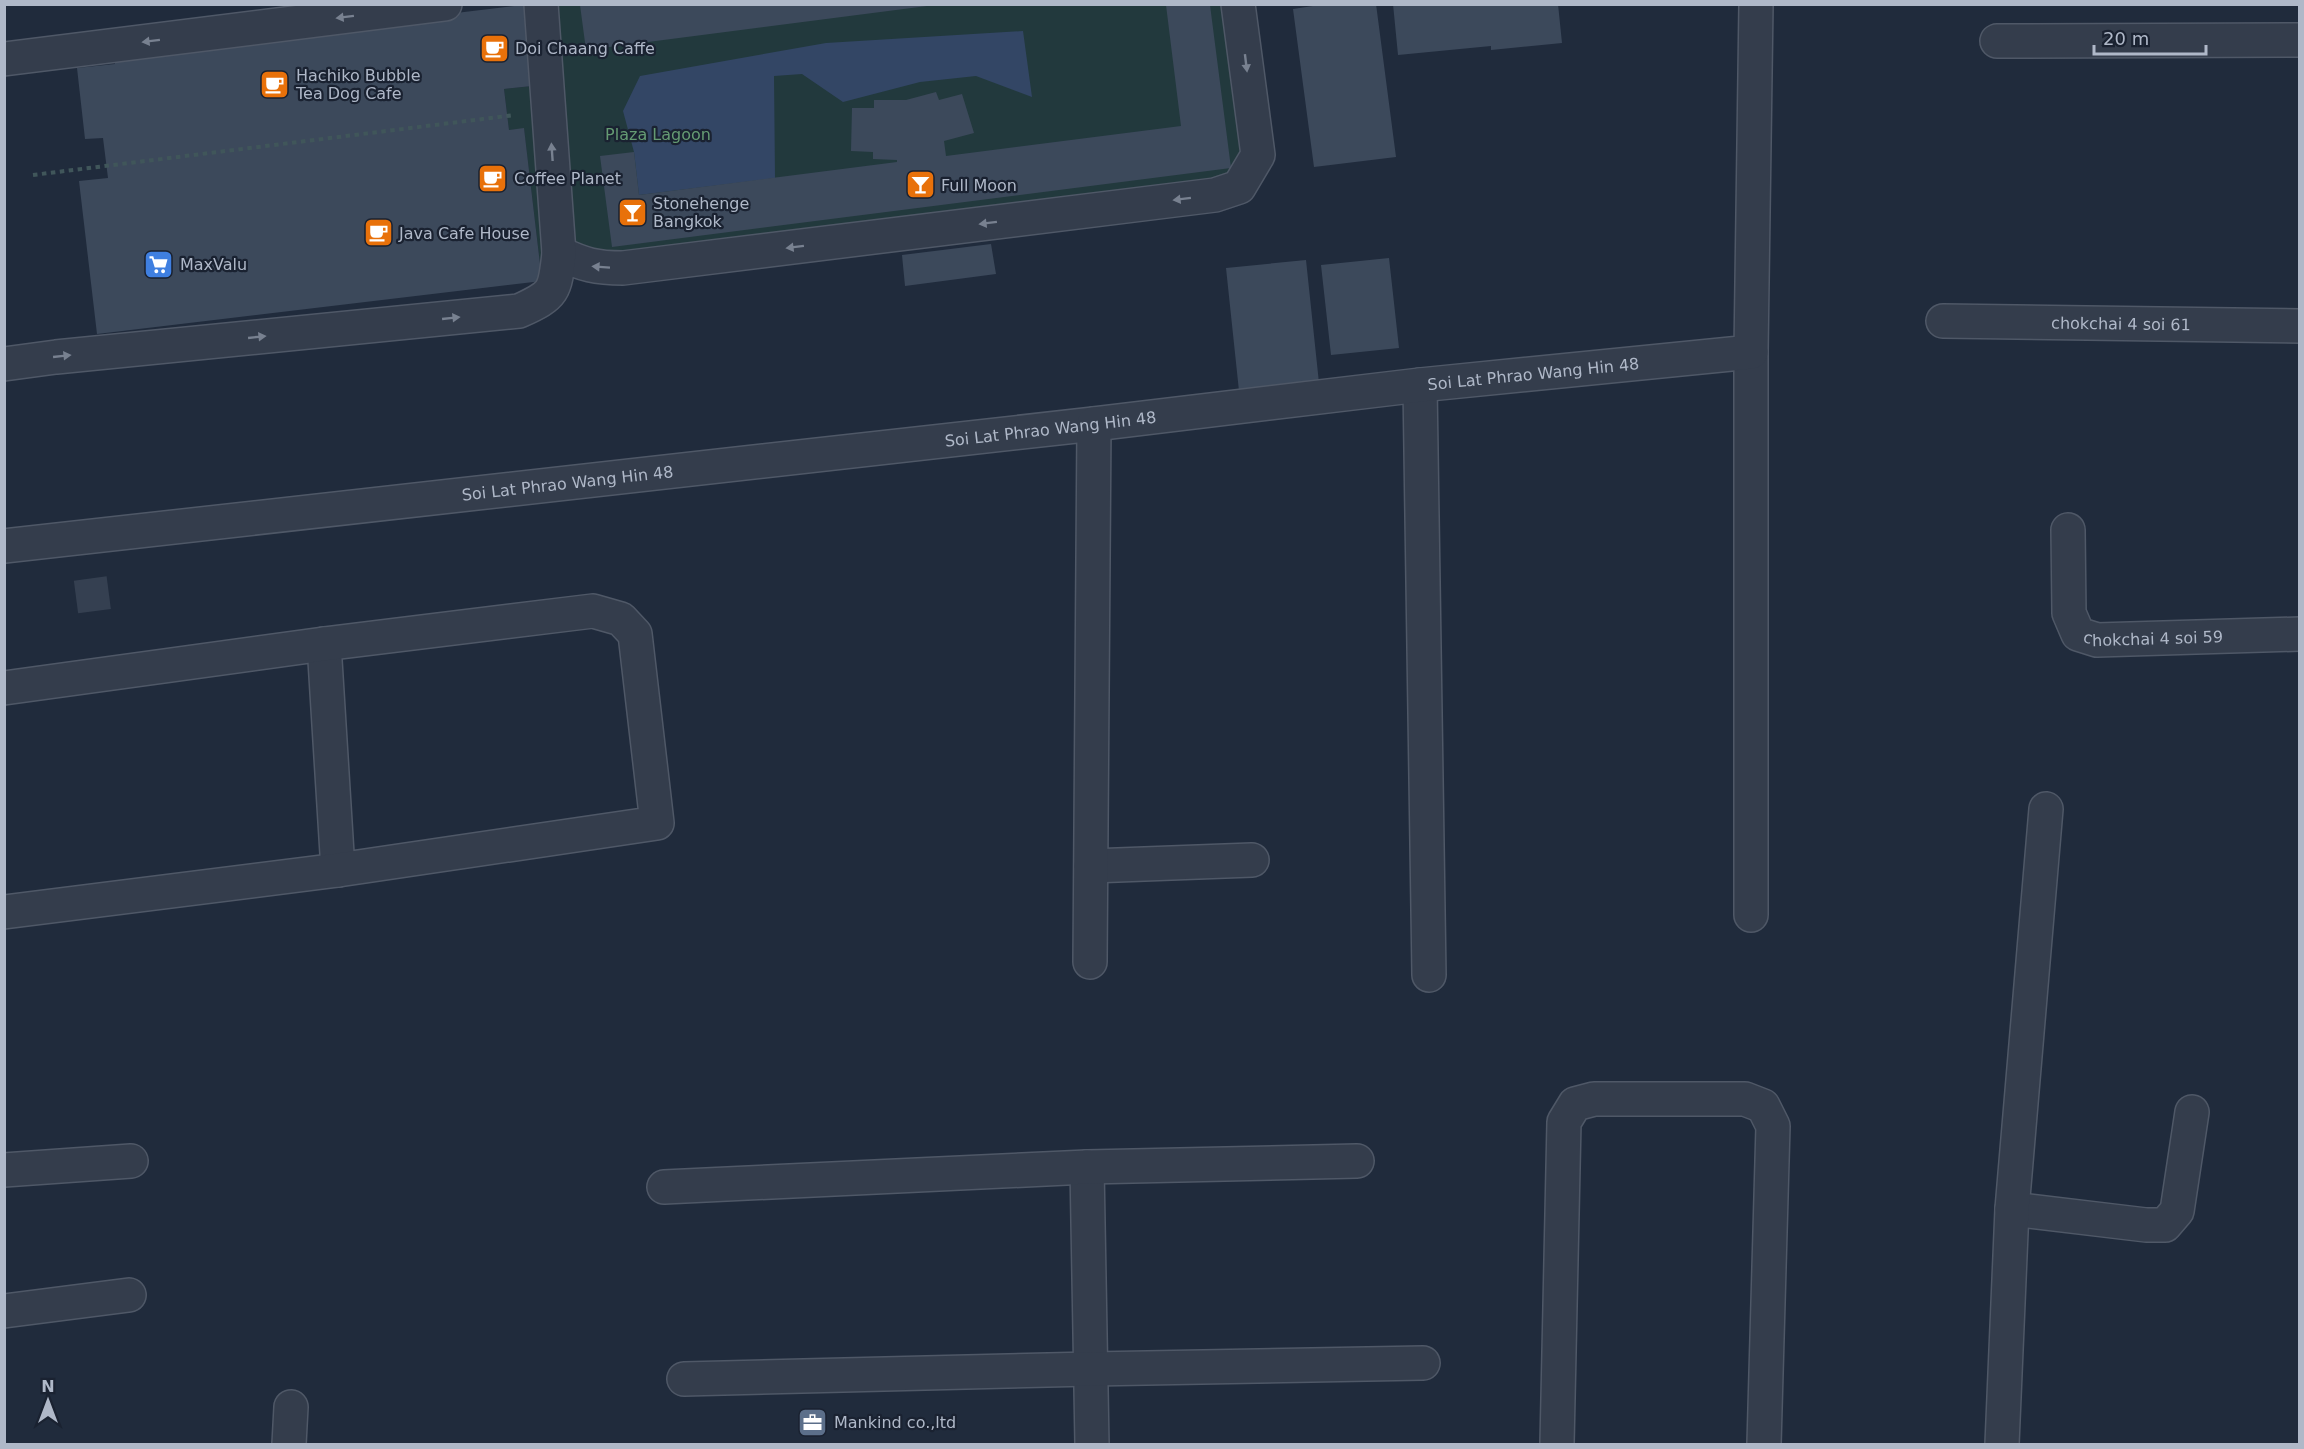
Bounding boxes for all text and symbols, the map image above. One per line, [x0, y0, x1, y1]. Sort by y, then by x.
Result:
one-way arrow [335, 12, 354, 22]
scale bar [2094, 18, 2206, 56]
text: 20 m [2103, 28, 2149, 49]
cafe icon: Doi Chaang Caffe [478, 32, 510, 64]
one-way arrow [142, 36, 161, 46]
place label: Doi Chaang Caffe [515, 39, 655, 58]
one-way arrow [1241, 53, 1251, 72]
place label: Hachiko Bubble Tea Dog Cafe [295, 66, 421, 103]
cafe icon: Hachiko Bubble Tea Dog Cafe [259, 68, 291, 100]
park label: Plaza Lagoon [605, 125, 711, 144]
one-way arrow [547, 143, 557, 162]
cafe icon: Coffee Planet [477, 162, 509, 194]
place label: Coffee Planet [514, 169, 621, 188]
bar icon: Full Moon [904, 169, 936, 201]
place label: Full Moon [941, 176, 1017, 195]
place label: Stonehenge Bangkok [653, 194, 749, 231]
one-way arrow [1172, 194, 1191, 204]
bar icon: Stonehenge Bangkok [616, 196, 648, 228]
cafe icon: Java Cafe House [362, 217, 394, 249]
one-way arrow [979, 218, 998, 228]
place label: Java Cafe House [398, 224, 530, 243]
one-way arrow [785, 242, 804, 251]
supermarket icon: MaxValu [143, 248, 175, 280]
place label: MaxValu [180, 255, 247, 274]
one-way arrow [592, 262, 611, 272]
one-way arrow [441, 313, 460, 323]
street label: chokchai 4 soi 61 [2051, 314, 2191, 334]
one-way arrow [247, 332, 266, 342]
one-way arrow [53, 351, 72, 361]
street label: Soi Lat Phrao Wang Hin 48 [1427, 354, 1640, 394]
street label: Soi Lat Phrao Wang Hin 48 [944, 408, 1157, 451]
street label: Soi Lat Phrao Wang Hin 48 [461, 462, 674, 505]
street label: chokchai 4 soi 59 [2081, 627, 2223, 650]
north arrow [18, 1371, 78, 1431]
text: N [41, 1377, 55, 1396]
office icon: Mankind co.,ltd [797, 1406, 829, 1438]
place label: Mankind co.,ltd [834, 1413, 956, 1432]

